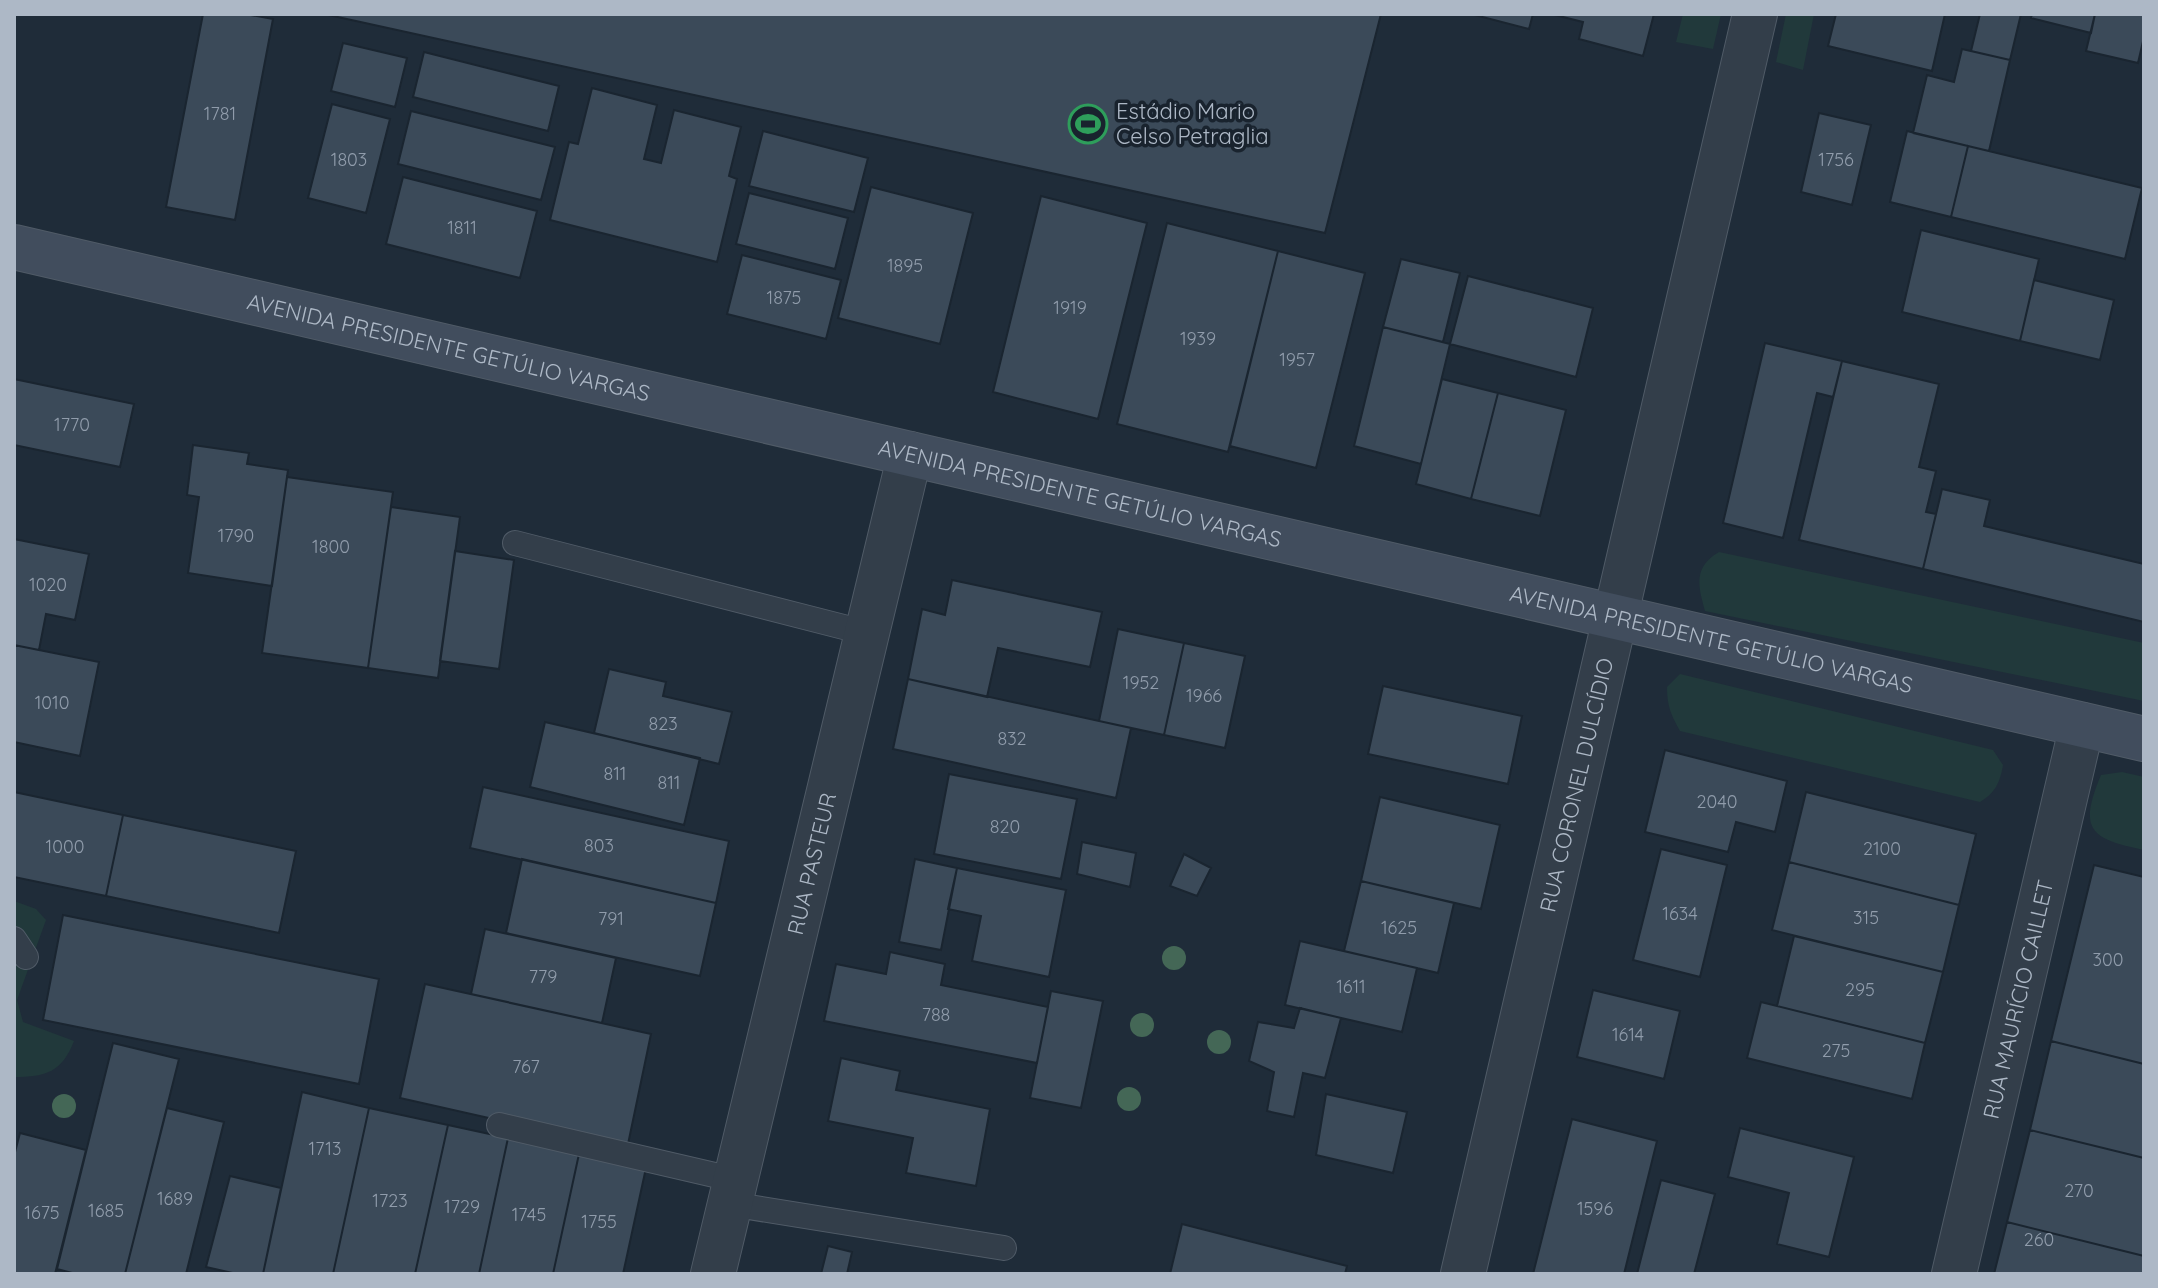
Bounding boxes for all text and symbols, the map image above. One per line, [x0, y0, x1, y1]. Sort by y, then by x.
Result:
place label: Estádio Mario Celso Petraglia [1116, 97, 1269, 150]
house number: 1781 [204, 102, 236, 125]
sports icon: Estádio Mario Celso Petraglia [1067, 103, 1109, 145]
house number: 1803 [331, 148, 367, 171]
house number: 1756 [1818, 148, 1854, 171]
house number: 1811 [447, 216, 477, 239]
house number: 1895 [887, 254, 923, 277]
house number: 1875 [767, 286, 801, 309]
street label: AVENIDA PRESIDENTE GETÚLIO VARGAS [244, 287, 653, 407]
house number: 1919 [1053, 296, 1087, 319]
house number: 1939 [1180, 327, 1216, 350]
house number: 1957 [1279, 348, 1315, 371]
house number: 1770 [54, 413, 90, 436]
street label: AVENIDA PRESIDENTE GETÚLIO VARGAS [876, 433, 1284, 553]
house number: 1790 [218, 524, 254, 547]
house number: 1800 [312, 535, 350, 558]
house number: 1020 [29, 573, 67, 596]
street label: AVENIDA PRESIDENTE GETÚLIO VARGAS [1507, 579, 1916, 699]
street label: RUA CORONEL DULCÍDIO [1533, 655, 1619, 915]
house number: 1952 [1123, 671, 1159, 694]
house number: 1966 [1186, 684, 1222, 707]
house number: 1010 [35, 691, 69, 714]
house number: 823 [648, 712, 678, 735]
house number: 832 [997, 727, 1027, 750]
house number: 811 [603, 762, 627, 785]
house number: 811 [657, 771, 681, 794]
street label: RUA PASTEUR [781, 790, 842, 938]
house number: 2040 [1697, 790, 1737, 813]
house number: 820 [990, 815, 1020, 838]
house number: 803 [584, 834, 614, 857]
house number: 1000 [46, 835, 84, 858]
house number: 2100 [1863, 837, 1901, 860]
street label: RUA MAURÍCIO CAILLET [1977, 877, 2059, 1122]
house number: 1634 [1662, 902, 1698, 925]
house number: 315 [1853, 906, 1879, 929]
house number: 791 [598, 907, 624, 930]
house number: 1625 [1381, 916, 1417, 939]
house number: 300 [2093, 948, 2123, 971]
house number: 779 [529, 965, 557, 988]
house number: 1611 [1336, 975, 1366, 998]
house number: 295 [1845, 978, 1875, 1001]
house number: 788 [922, 1003, 950, 1026]
house number: 1614 [1612, 1023, 1644, 1046]
house number: 275 [1822, 1039, 1850, 1062]
house number: 767 [512, 1055, 540, 1078]
house number: 1713 [309, 1137, 341, 1160]
house number: 270 [2064, 1179, 2094, 1202]
house number: 1689 [157, 1187, 193, 1210]
house number: 1723 [372, 1189, 408, 1212]
house number: 1729 [444, 1195, 480, 1218]
house number: 1596 [1577, 1197, 1613, 1220]
house number: 1685 [88, 1199, 124, 1222]
house number: 1675 [24, 1201, 60, 1224]
house number: 1745 [512, 1203, 546, 1226]
house number: 1755 [581, 1210, 617, 1233]
house number: 260 [2024, 1228, 2054, 1251]

